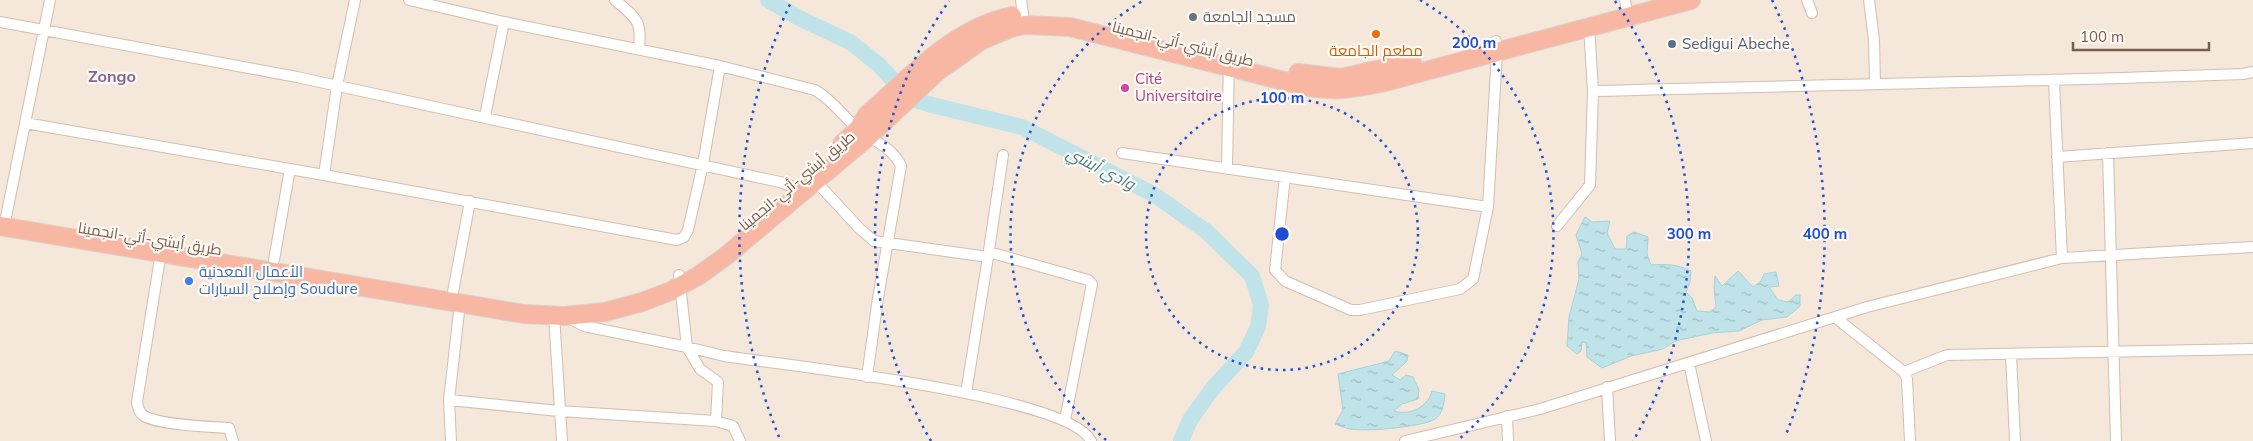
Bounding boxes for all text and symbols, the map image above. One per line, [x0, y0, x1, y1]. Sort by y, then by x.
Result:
place label: مسجد الجامعة [1203, 7, 1296, 26]
marker: مسجد الجامعة [1187, 11, 1199, 23]
street label: طريق أبشي-أتي-انجمينا [1109, 17, 1256, 73]
scale bar [2073, 20, 2209, 52]
text: 100 m [2080, 27, 2124, 46]
marker: مطعم الجامعة [1370, 28, 1382, 40]
text: 200 m [1452, 33, 1496, 52]
place label: Sedigui Abeche [1682, 34, 1790, 53]
marker: Sedigui Abeche [1666, 38, 1678, 50]
place label: مطعم الجامعة [1329, 41, 1423, 61]
district label: Zongo [88, 66, 136, 86]
place label: Cité Universitaire [1135, 69, 1222, 105]
marker: Cité Universitaire [1119, 82, 1131, 94]
text: 100 m [1260, 88, 1304, 107]
street label: طريق أبشي-أتي-انجمينا [735, 127, 860, 237]
water label: وادي أبشي [1062, 142, 1140, 197]
street label: طريق أبشي-أتي-انجمينا [76, 218, 223, 262]
text: 300 m [1667, 224, 1711, 243]
text: 400 m [1803, 224, 1847, 243]
centre of rings [1273, 225, 1291, 243]
place label: الأعمال المعدنية وإصلاح السيارات Soudure [199, 262, 358, 300]
marker: الأعمال المعدنية وإصلاح السيارات Soudure [183, 275, 195, 287]

